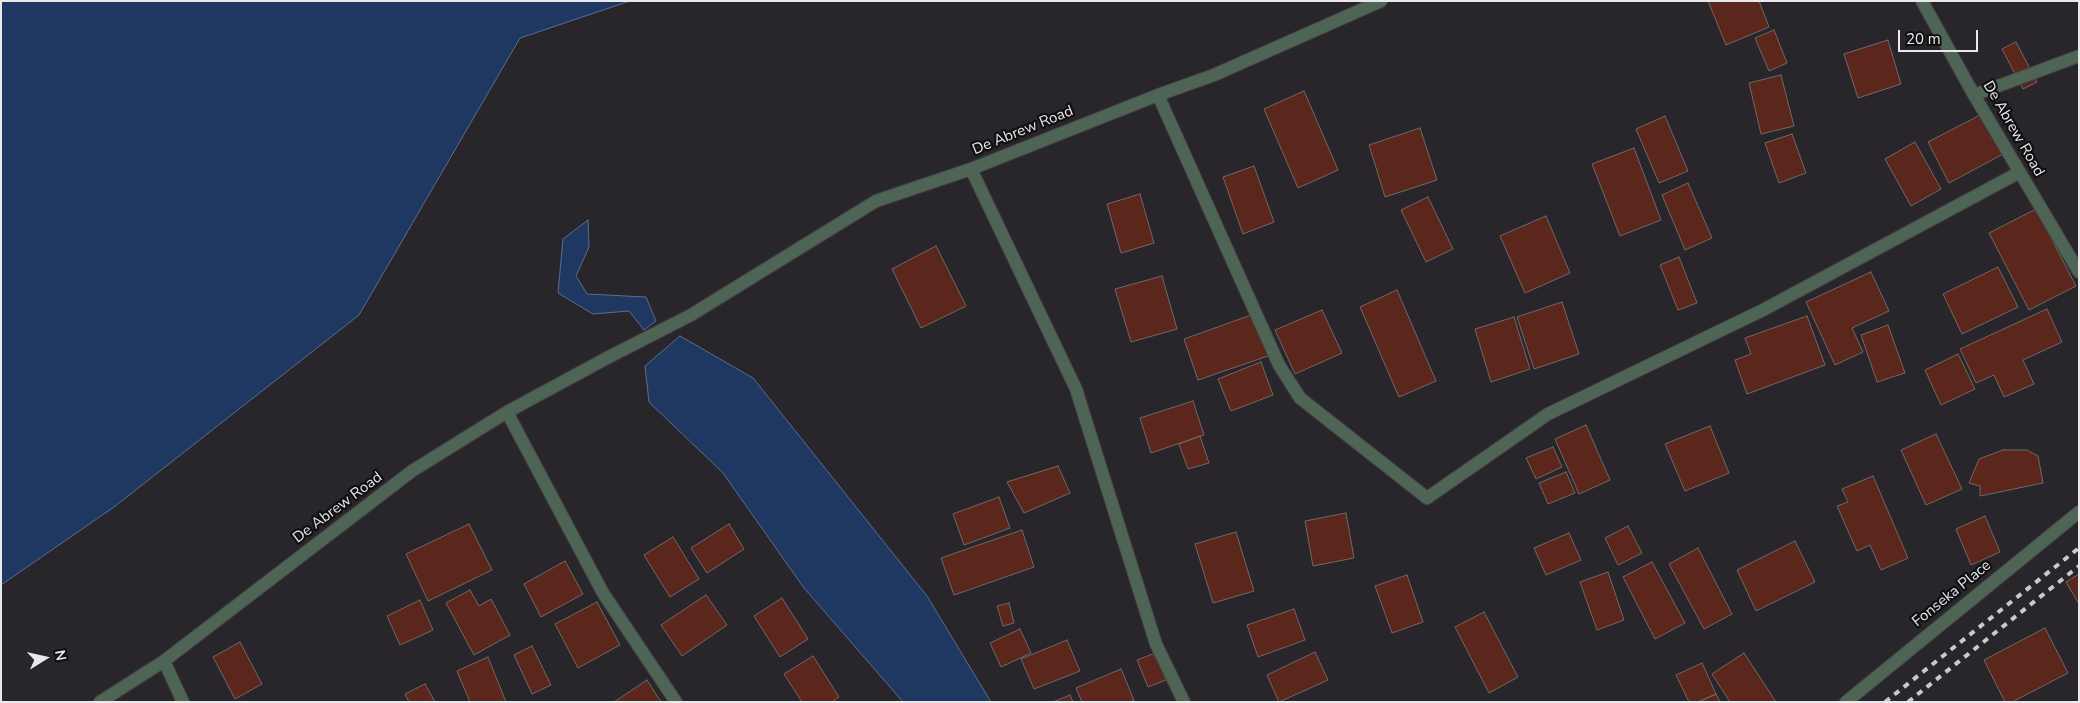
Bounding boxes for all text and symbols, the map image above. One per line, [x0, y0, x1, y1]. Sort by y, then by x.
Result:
scale bar [1900, 20, 1980, 52]
text: 20 m [1906, 29, 1941, 49]
street label: De Abrew Road [1978, 78, 2048, 180]
street label: De Abrew Road [970, 103, 1076, 159]
street label: De Abrew Road [290, 469, 386, 547]
street label: Fonseka Place [1909, 557, 1995, 631]
north arrow [20, 633, 70, 683]
text: N [50, 648, 71, 662]

